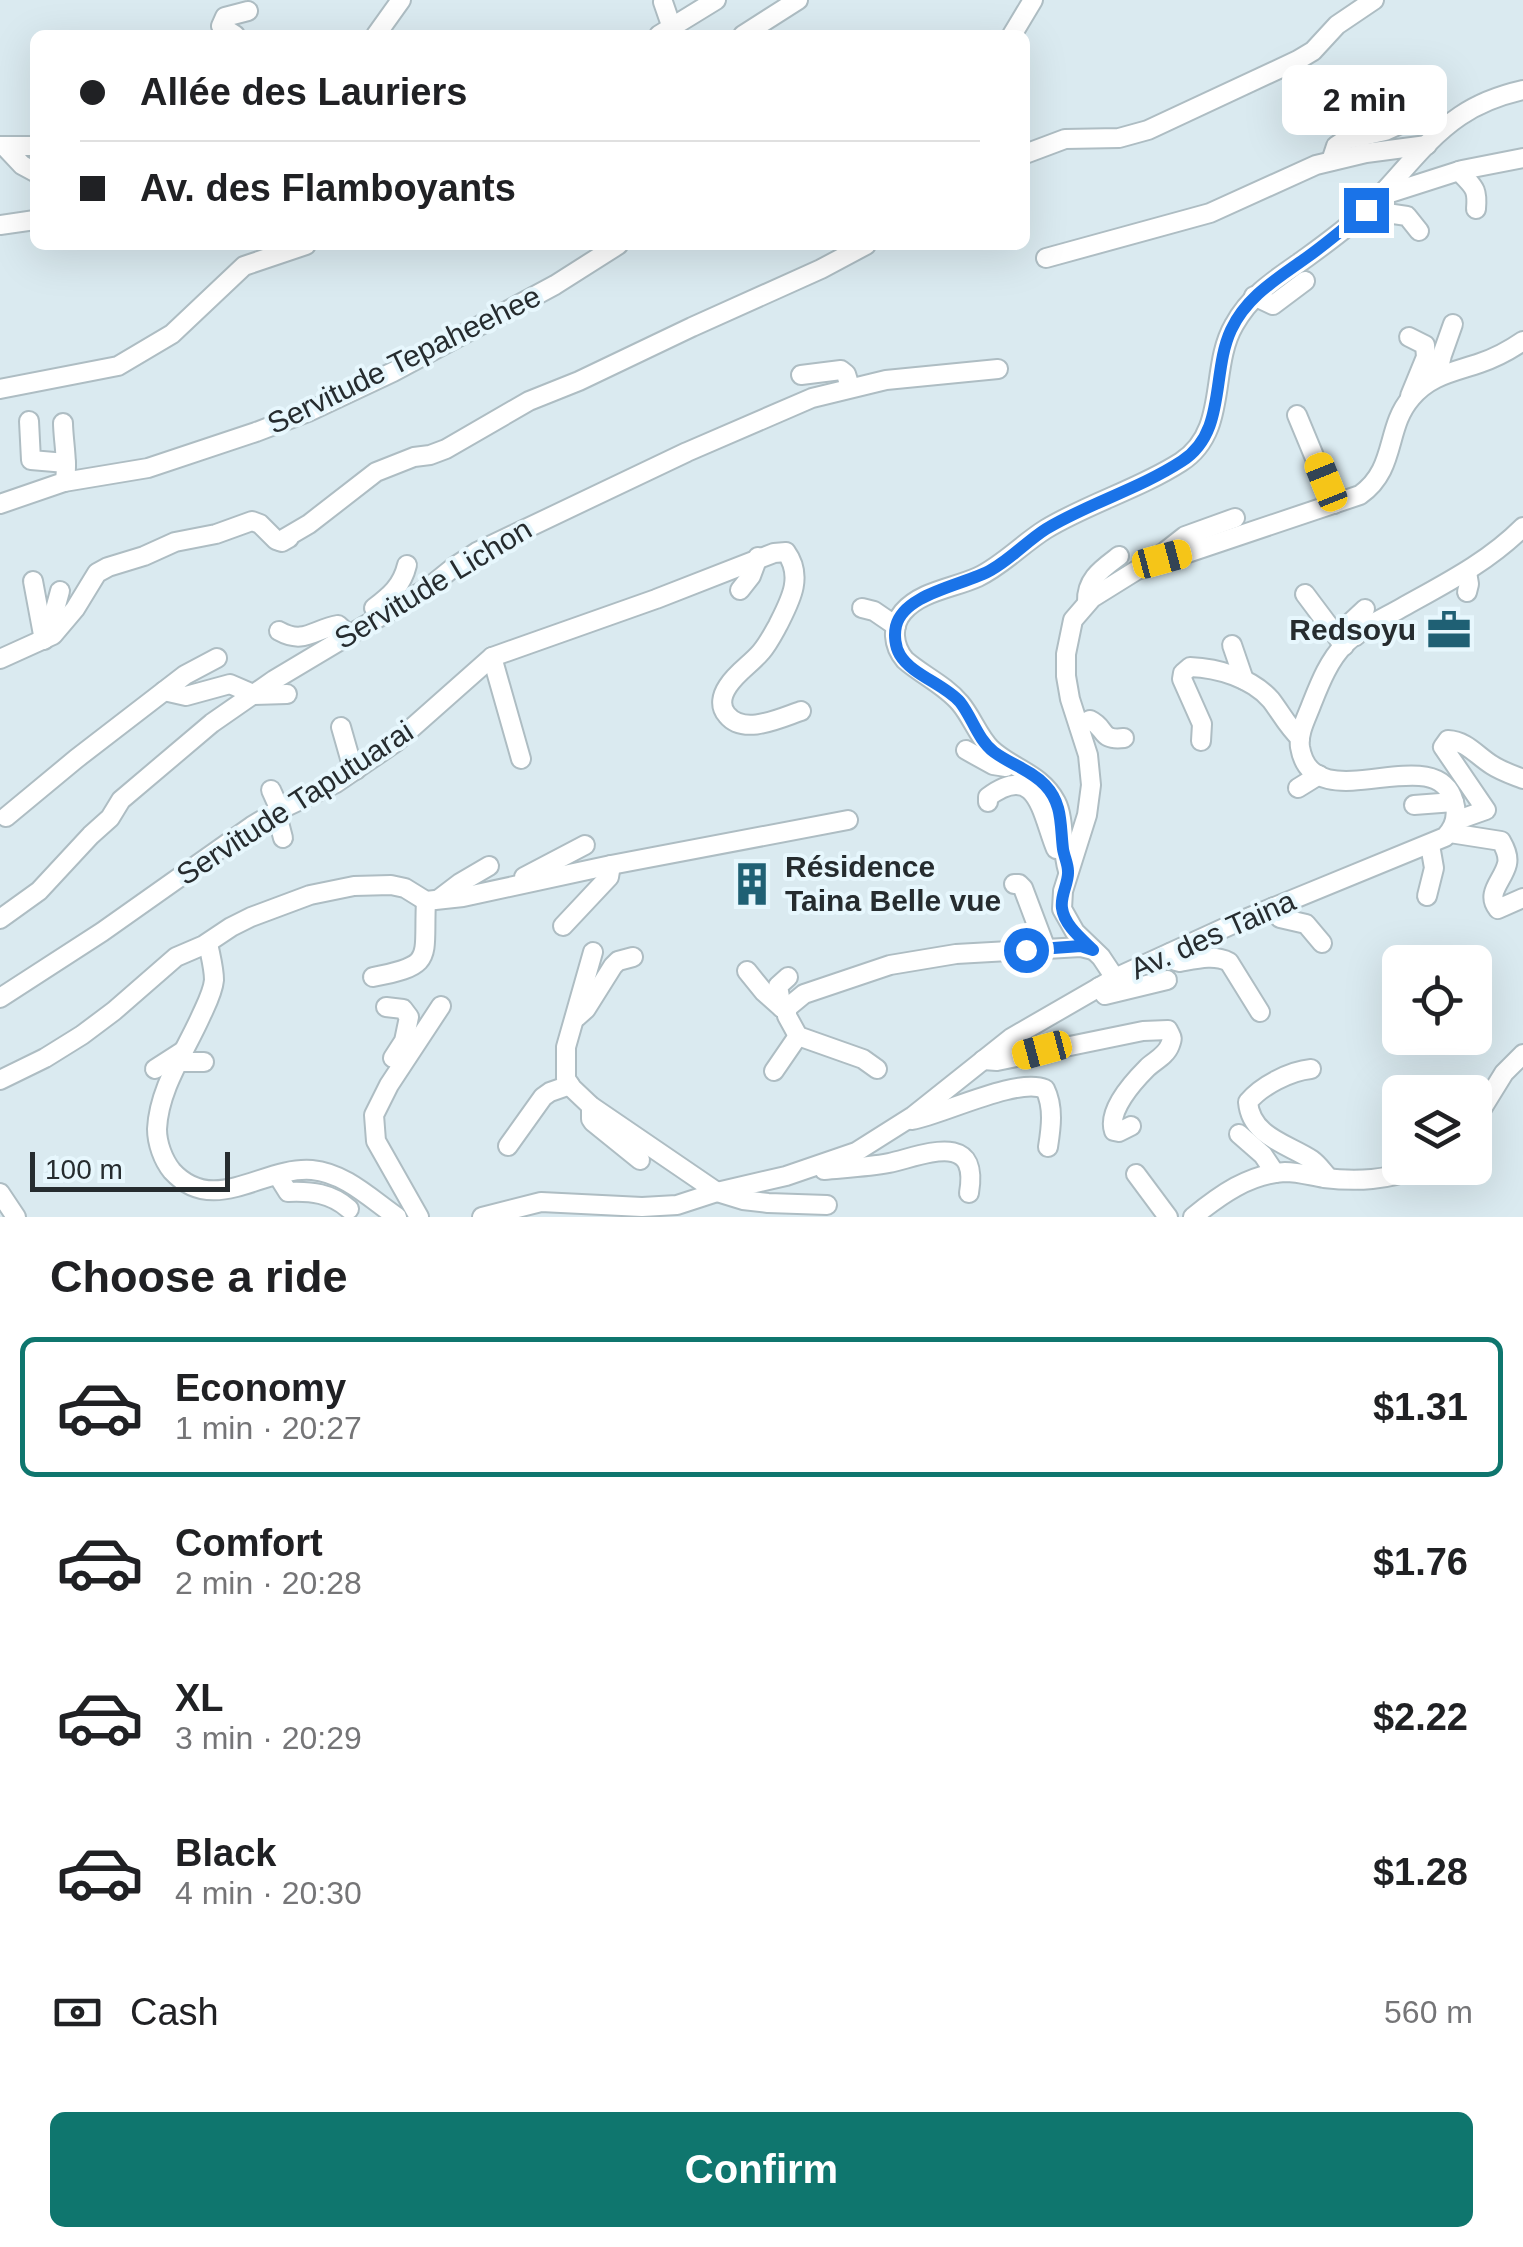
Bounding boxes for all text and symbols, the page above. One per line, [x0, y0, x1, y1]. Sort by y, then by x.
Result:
callout: 2 min [1284, 65, 1448, 135]
text: Allée des Lauriers [140, 71, 467, 113]
text: 2 min [1323, 82, 1406, 118]
text: Av. des Flamboyants [140, 167, 516, 209]
route end [1344, 188, 1389, 233]
street label: Servitude Tepaheehee [262, 279, 546, 440]
car [1301, 449, 1351, 515]
street label: Servitude Lichon [328, 512, 537, 655]
car [1129, 537, 1195, 581]
office icon: Redsoyu [1425, 606, 1473, 654]
place label: Redsoyu [1289, 613, 1416, 646]
street label: Servitude Taputuarai [171, 714, 419, 891]
place label: Résidence Taina Belle vue [785, 850, 1001, 917]
building icon: Résidence Taina Belle vue [728, 860, 776, 908]
street label: Av. des Taina [1125, 883, 1301, 986]
route start [1004, 928, 1049, 973]
map controls [1382, 945, 1492, 1185]
button: locate [1382, 945, 1492, 1055]
car [1009, 1028, 1075, 1072]
button: layers [1382, 1075, 1492, 1185]
scale bar [30, 1147, 230, 1192]
text: 100 m [45, 1154, 123, 1185]
text: Choose a ride [50, 1251, 348, 1302]
icon: car [55, 1362, 145, 1452]
text: Economy [175, 1367, 346, 1409]
text: $1.31 [1373, 1386, 1468, 1428]
text: 1 min · 20:27 [175, 1410, 362, 1446]
icon: car [55, 1517, 145, 1607]
text: Comfort [175, 1522, 323, 1564]
text: $1.76 [1373, 1541, 1468, 1583]
text: 2 min · 20:28 [175, 1565, 362, 1601]
icon: car [55, 1672, 145, 1762]
text: XL [175, 1677, 224, 1719]
text: $2.22 [1373, 1696, 1468, 1738]
text: 3 min · 20:29 [175, 1720, 362, 1756]
icon: car [55, 1827, 145, 1917]
text: Black [175, 1832, 276, 1874]
text: $1.28 [1373, 1851, 1468, 1893]
text: 4 min · 20:30 [175, 1875, 362, 1911]
icon: cash [50, 1985, 105, 2040]
text: Cash [130, 1991, 219, 2033]
text: 560 m [1384, 1994, 1473, 2030]
button: Confirm [50, 2112, 1473, 2227]

